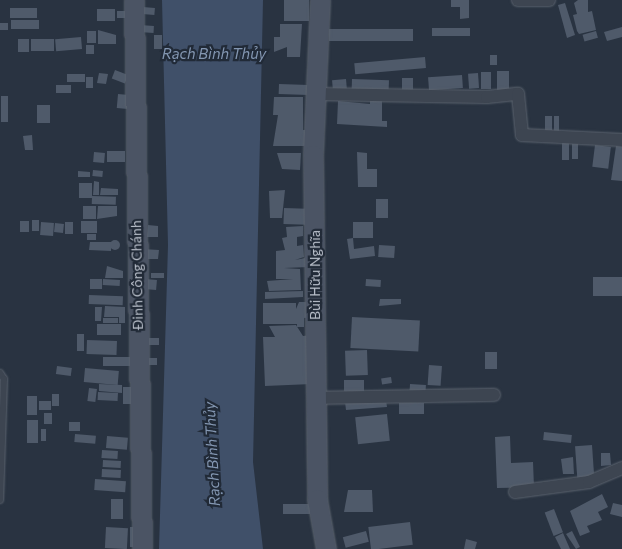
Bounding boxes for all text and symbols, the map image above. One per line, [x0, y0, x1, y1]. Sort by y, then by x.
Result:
water label: Rạch Bình Thủy [162, 45, 266, 63]
street label: Đinh Công Chánh [128, 220, 146, 330]
street label: Bùi Hữu Nghĩa [307, 230, 323, 320]
water label: Rạch Bình Thủy [200, 401, 224, 507]

